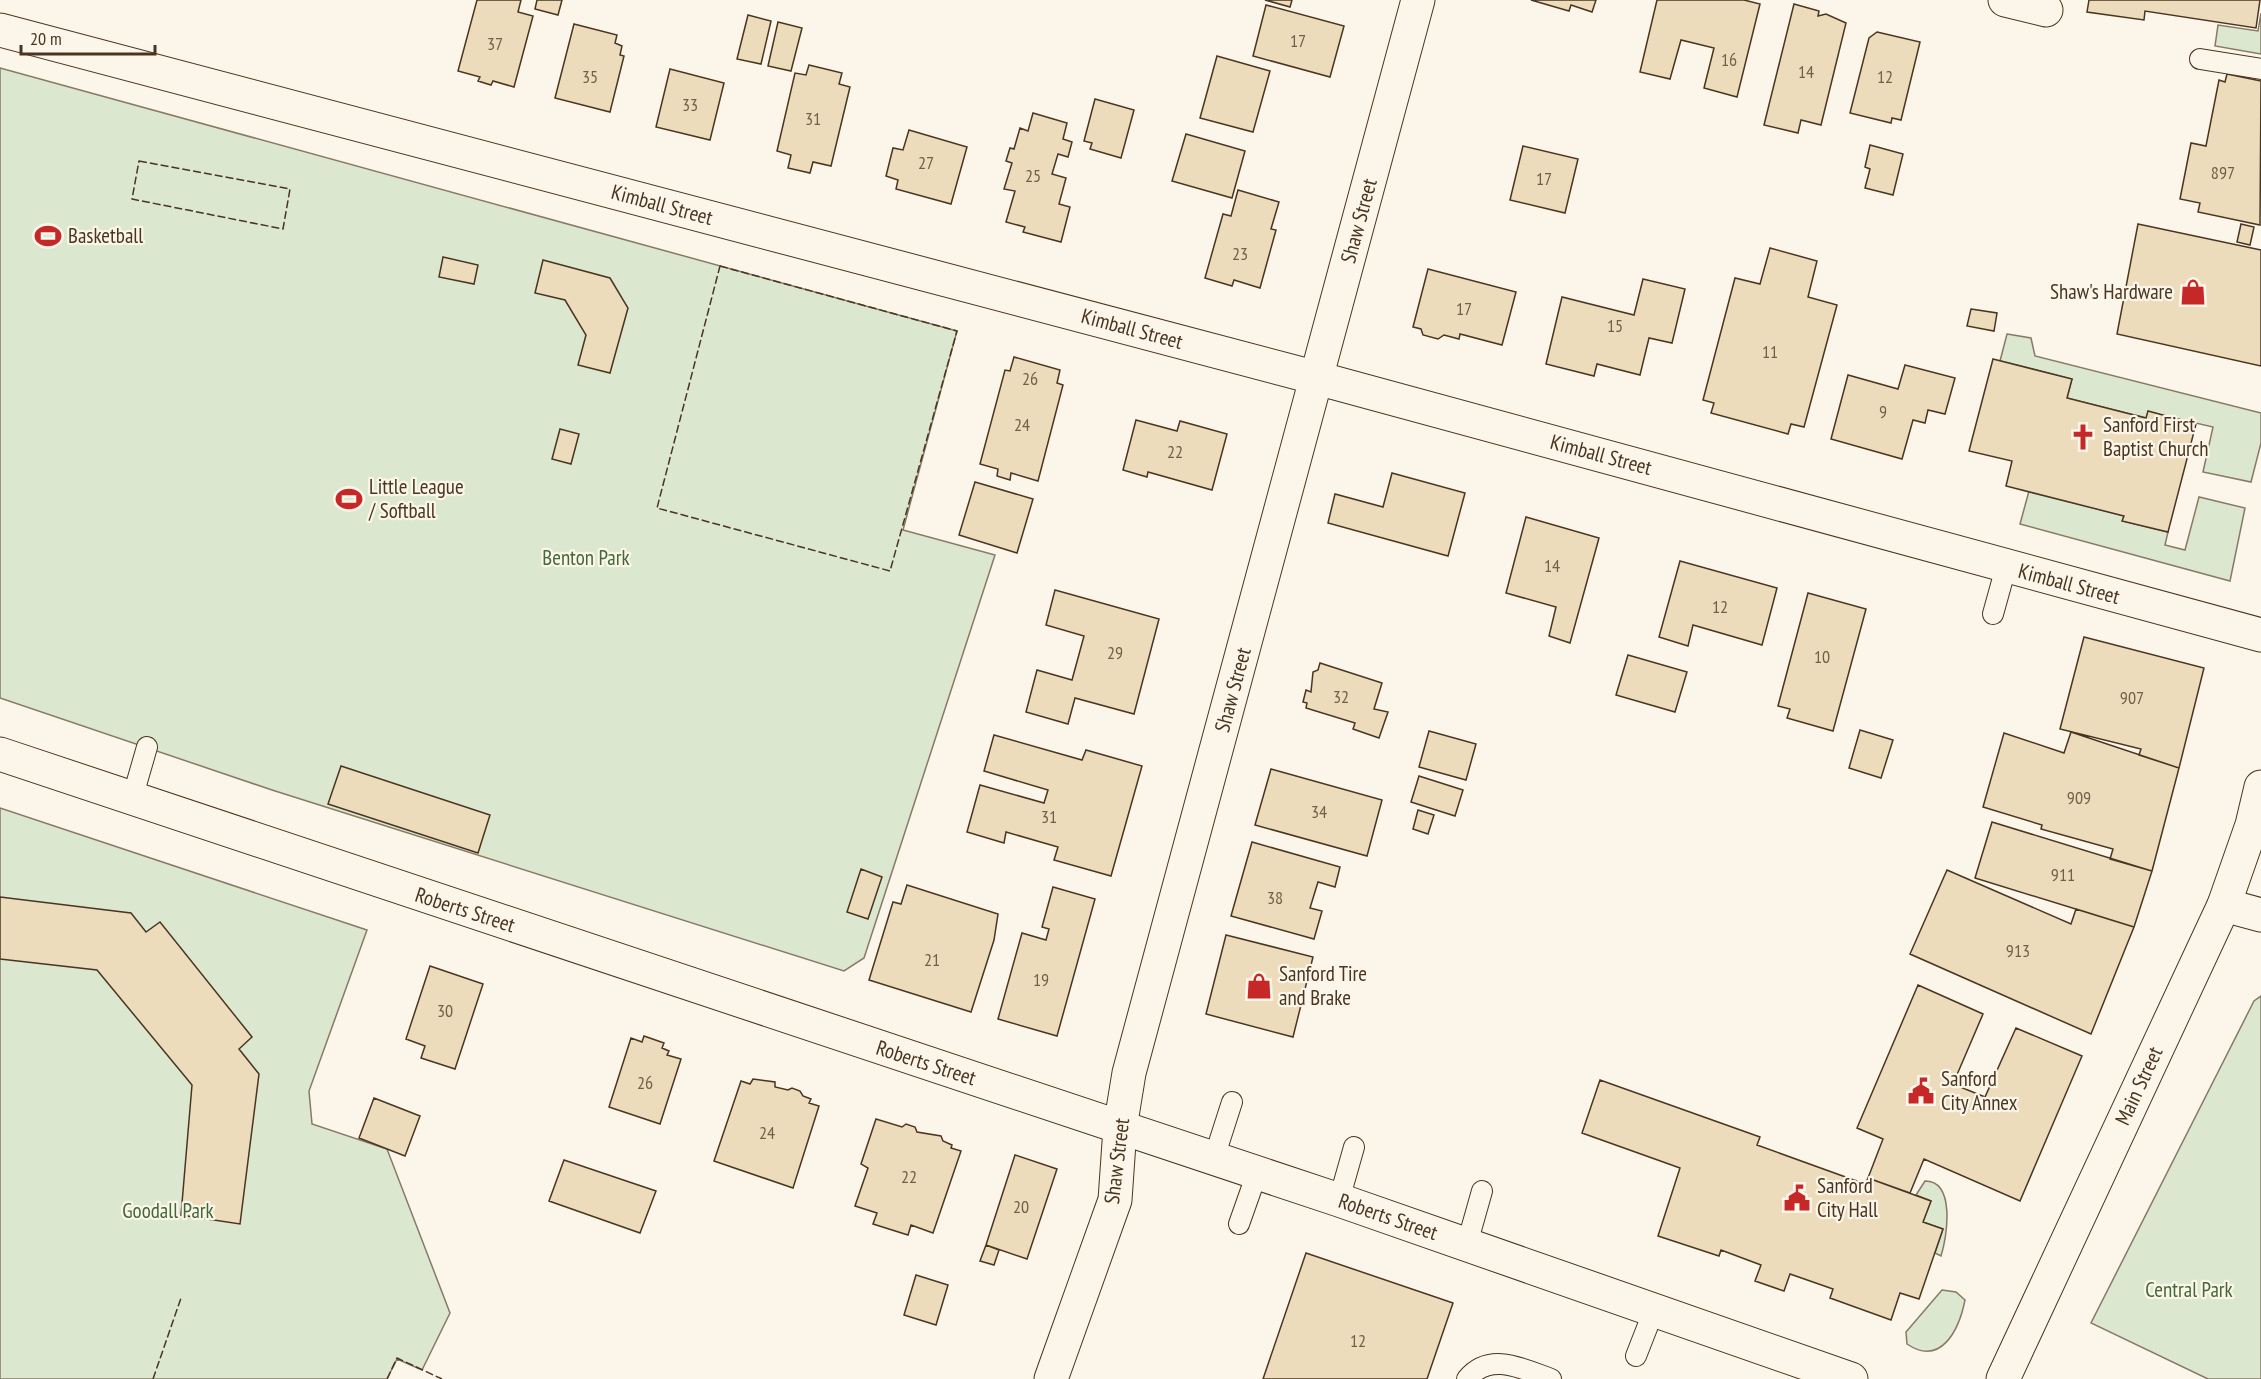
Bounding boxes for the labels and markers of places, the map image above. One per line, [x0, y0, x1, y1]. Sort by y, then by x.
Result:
sports icon: Basketball [33, 221, 63, 251]
place label: Basketball [68, 222, 143, 249]
shop icon: Shaw's Hardware [2178, 277, 2208, 307]
place label: Shaw's Hardware [2050, 278, 2173, 305]
place label: Sanford First Baptist Church [2103, 411, 2209, 462]
church icon: Sanford First Baptist Church [2068, 422, 2098, 452]
place label: Little League / Softball [368, 473, 464, 524]
sports icon: Little League / Softball [334, 484, 364, 514]
place label: Sanford Tire and Brake [1279, 960, 1367, 1011]
shop icon: Sanford Tire and Brake [1244, 971, 1274, 1001]
place label: Sanford City Annex [1941, 1065, 2018, 1116]
public building icon: Sanford City Annex [1906, 1076, 1936, 1106]
place label: Sanford City Hall [1817, 1172, 1878, 1223]
public building icon: Sanford City Hall [1782, 1183, 1812, 1213]

